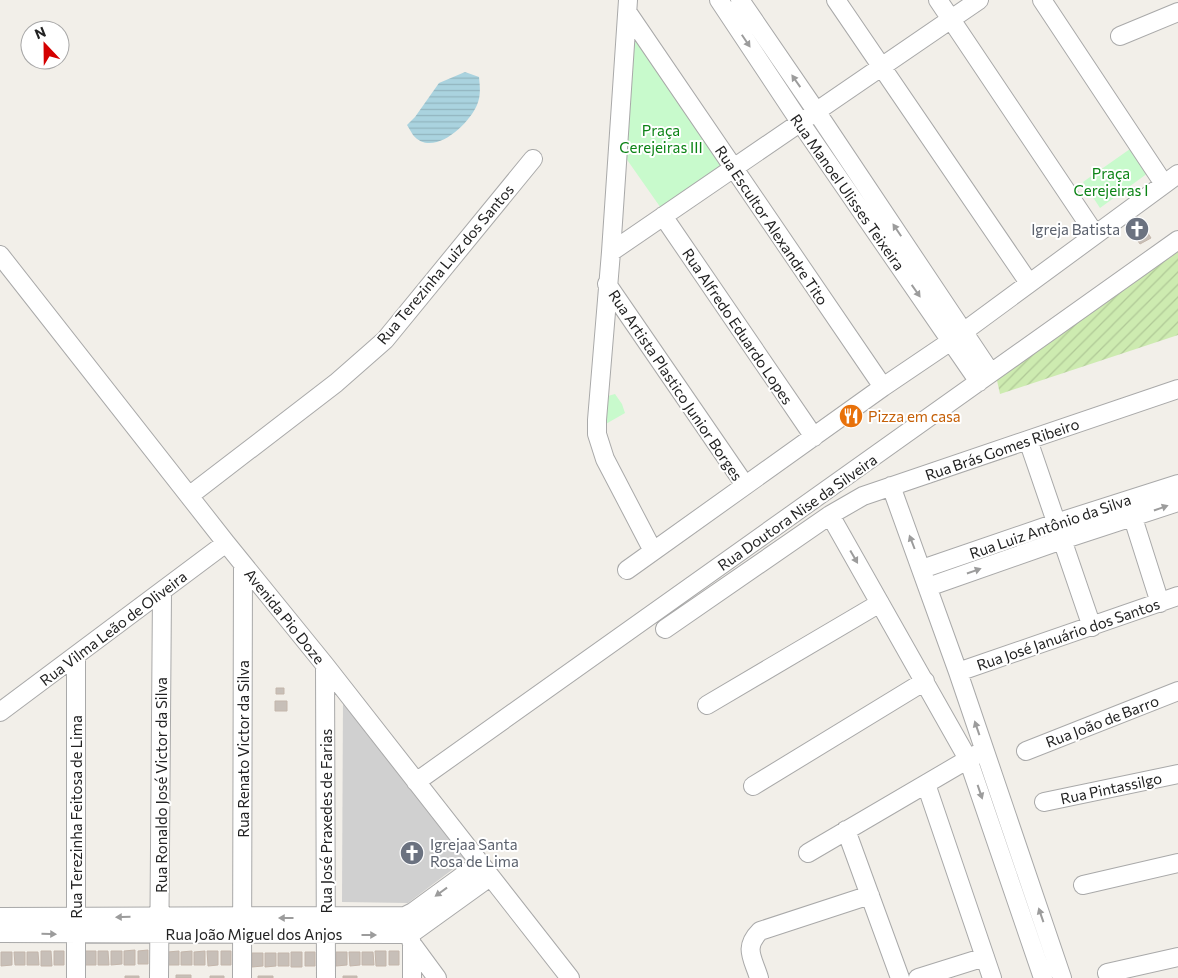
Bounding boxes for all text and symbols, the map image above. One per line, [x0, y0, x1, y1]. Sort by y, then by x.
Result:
north arrow [20, 20, 70, 70]
text: N [32, 23, 48, 42]
one-way arrow [741, 34, 751, 47]
one-way arrow [791, 74, 801, 88]
street label: Rua Manoel Ulisses Teixeira [787, 110, 909, 274]
park label: Praça Cerejeiras III [619, 121, 703, 156]
street label: Rua Escultor Alexandre Tito [712, 142, 832, 308]
park label: Praça Cerejeiras I [1073, 164, 1149, 199]
street label: Rua Terezinha Luiz dos Santos [373, 180, 517, 348]
church icon: Igreja Batista [1124, 216, 1150, 242]
place label: Igreja Batista [1031, 220, 1120, 238]
one-way arrow [892, 224, 901, 237]
street label: Rua Alfredo Eduardo Lopes [679, 245, 797, 408]
one-way arrow [911, 284, 921, 297]
street label: Rua Artista Plastico Junior Borges [605, 286, 747, 484]
restaurant icon: Pizza em casa [838, 403, 864, 429]
place label: Pizza em casa [868, 407, 961, 425]
street label: Rua Brás Gomes Ribeiro [922, 414, 1082, 484]
street label: Rua Doutora Nise da Silveira [714, 450, 880, 574]
street label: Rua Luiz Antônio da Silva [967, 490, 1133, 562]
one-way arrow [1154, 504, 1169, 511]
one-way arrow [908, 534, 916, 549]
one-way arrow [849, 550, 858, 564]
street label: Avenida Pio Doze [241, 565, 329, 667]
street label: Rua Vilma Leão de Oliveira [36, 567, 190, 689]
one-way arrow [967, 567, 982, 575]
street label: Rua José Januário dos Santos [974, 594, 1162, 674]
street label: Rua Renato Victor da Silva [234, 660, 252, 838]
street label: Rua Ronaldo José Victor da Silva [152, 677, 170, 893]
street label: Rua João de Barro [1043, 691, 1161, 751]
street label: Rua Terezinha Feitosa de Lima [67, 715, 85, 919]
one-way arrow [973, 721, 980, 736]
street label: Rua José Praxedes de Farias [317, 728, 335, 913]
street label: Rua Pintassilgo [1059, 768, 1163, 808]
one-way arrow [977, 785, 984, 800]
place label: Igrejaa Santa Rosa de Lima [430, 835, 519, 870]
church icon: Igrejaa Santa Rosa de Lima [399, 840, 425, 866]
one-way arrow [434, 887, 448, 897]
one-way arrow [1037, 908, 1044, 923]
one-way arrow [115, 913, 131, 921]
one-way arrow [277, 914, 293, 922]
street label: Rua João Miguel dos Anjos [166, 925, 343, 943]
one-way arrow [41, 930, 57, 938]
one-way arrow [361, 931, 377, 939]

